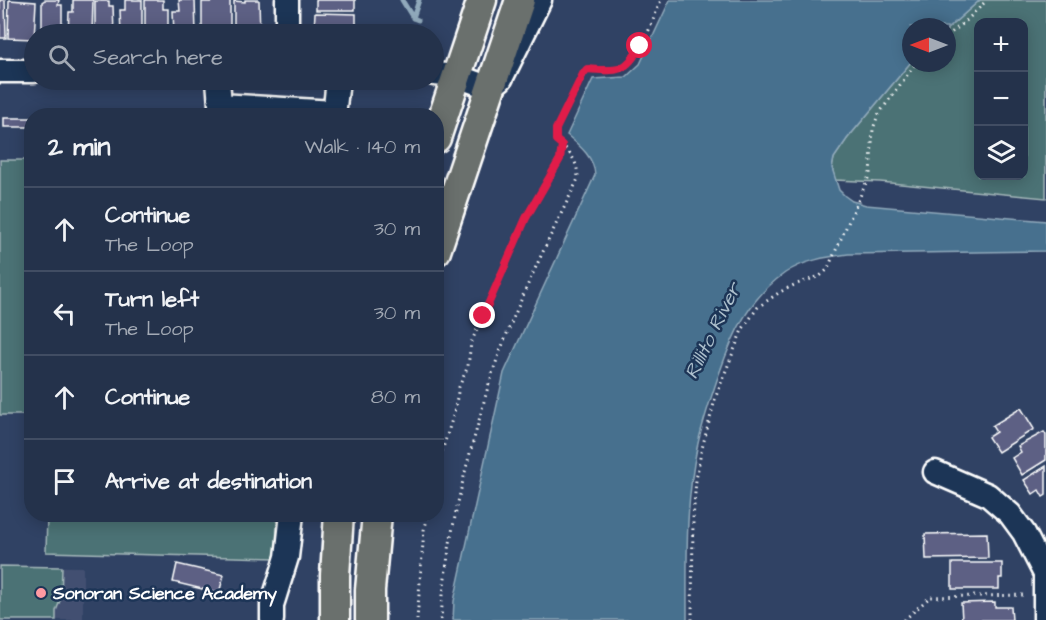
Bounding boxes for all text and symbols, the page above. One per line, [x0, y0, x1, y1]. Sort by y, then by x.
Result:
north arrow [902, 18, 956, 72]
map controls [974, 18, 1028, 180]
button: + [974, 18, 1028, 72]
search box [24, 24, 444, 90]
route start [626, 32, 652, 58]
icon: search [45, 41, 78, 74]
text: Search here [93, 42, 223, 73]
button: − [974, 72, 1028, 126]
button: layers [974, 126, 1028, 180]
text: 2 min [48, 129, 110, 165]
text: Walk · 140 m [304, 133, 420, 161]
text: Continue [105, 200, 190, 231]
icon: ahead [48, 213, 81, 246]
text: 30 m [374, 215, 420, 243]
text: The Loop [105, 231, 194, 259]
water label: Rillito River [678, 277, 749, 384]
text: Turn left [105, 284, 199, 315]
icon: left [48, 297, 81, 330]
text: 30 m [374, 299, 420, 327]
route end [469, 302, 495, 328]
text: The Loop [105, 315, 194, 343]
icon: ahead [48, 381, 81, 414]
text: Continue [105, 382, 190, 413]
text: 80 m [371, 383, 420, 411]
icon: arrive [48, 465, 81, 498]
text: Arrive at destination [105, 466, 312, 497]
place label: Sonoran Science Academy [52, 581, 277, 607]
marker: Sonoran Science Academy [34, 586, 48, 600]

